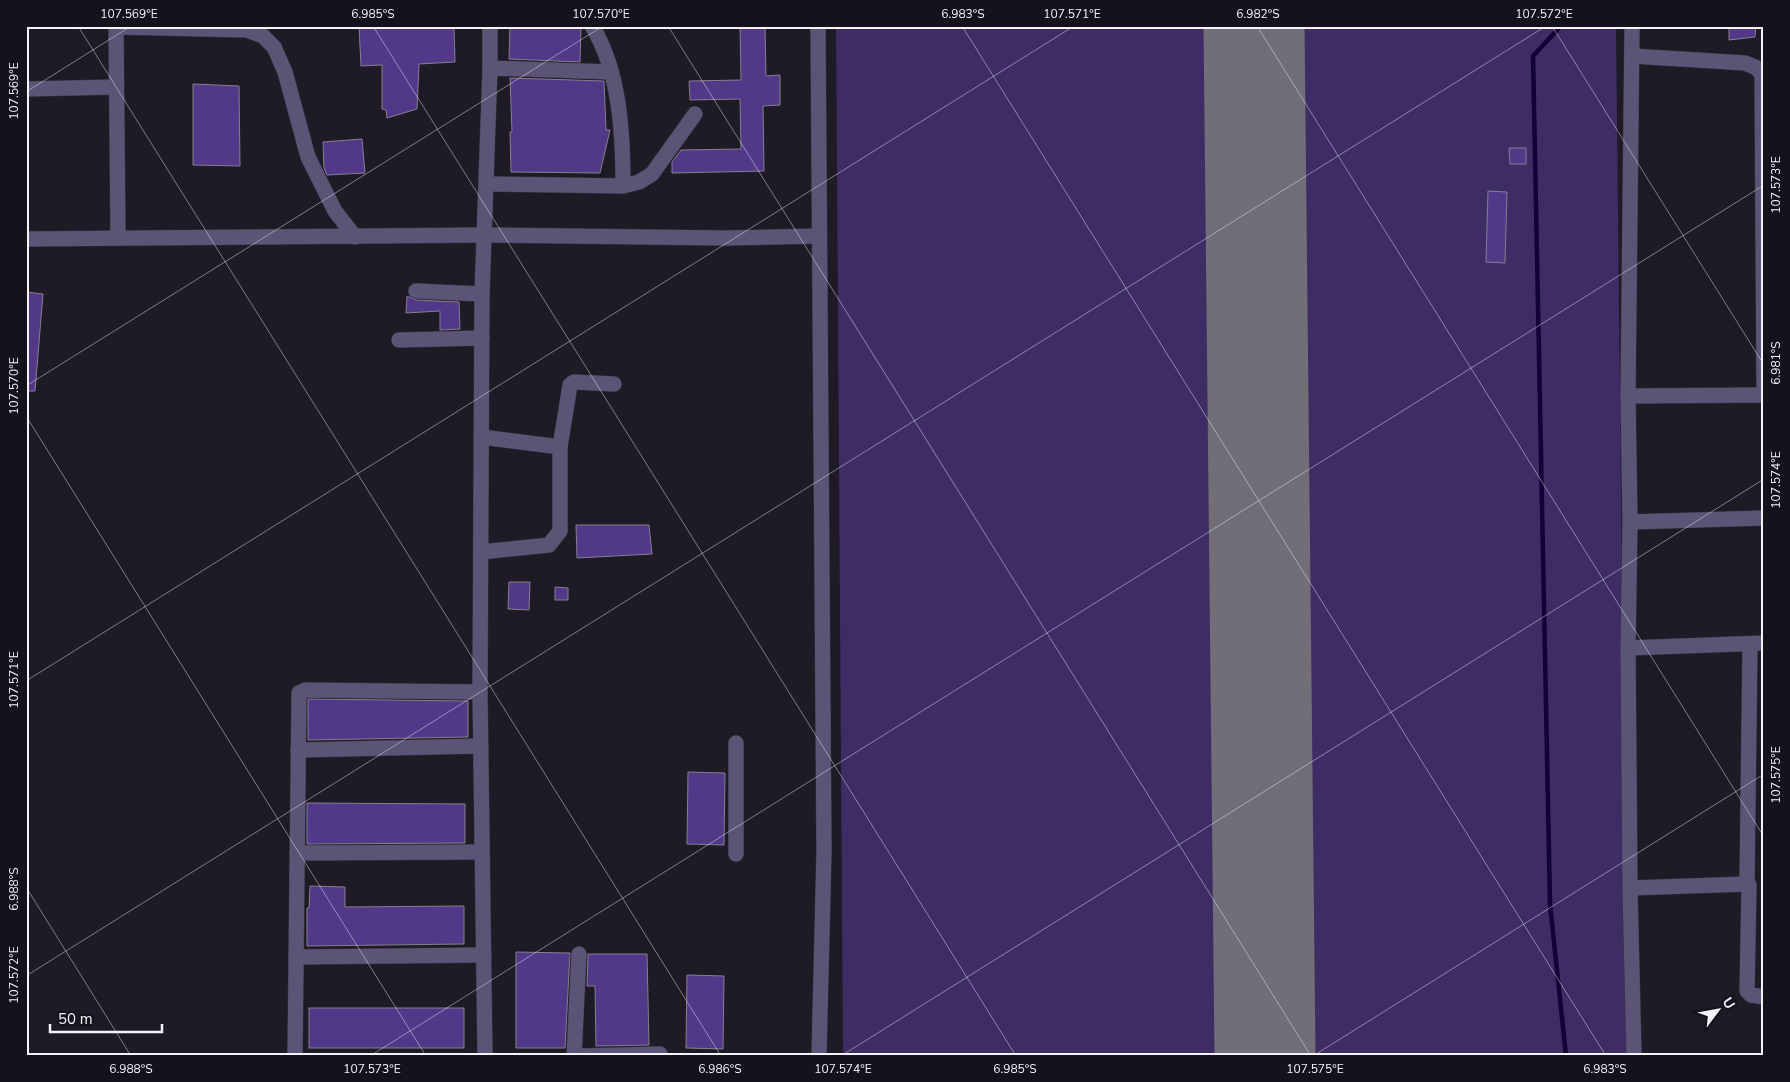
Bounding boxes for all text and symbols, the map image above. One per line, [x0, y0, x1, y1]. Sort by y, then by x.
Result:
text: 107.569°E [100, 6, 158, 22]
text: 6.985°S [351, 6, 395, 22]
text: 107.570°E [572, 6, 630, 22]
text: 6.983°S [941, 6, 985, 22]
text: 107.571°E [1043, 6, 1101, 22]
text: 6.982°S [1236, 6, 1280, 22]
text: 107.572°E [1515, 6, 1573, 22]
text: 107.569°E [6, 62, 22, 120]
text: 107.573°E [1768, 156, 1784, 214]
text: 6.981°S [1768, 341, 1784, 385]
text: 107.570°E [6, 357, 22, 415]
text: 107.574°E [1768, 451, 1784, 509]
text: 107.571°E [6, 651, 22, 709]
text: 107.575°E [1768, 746, 1784, 804]
text: 6.988°S [6, 867, 22, 911]
text: 107.572°E [6, 946, 22, 1004]
north arrow [1692, 984, 1742, 1034]
text: U [1718, 994, 1739, 1013]
scale bar [50, 1002, 162, 1034]
text: 50 m [58, 1009, 93, 1029]
text: 6.988°S [109, 1061, 153, 1077]
text: 107.573°E [343, 1061, 401, 1077]
text: 6.986°S [698, 1061, 742, 1077]
text: 107.574°E [814, 1061, 872, 1077]
text: 6.985°S [993, 1061, 1037, 1077]
text: 107.575°E [1286, 1061, 1344, 1077]
text: 6.983°S [1583, 1061, 1627, 1077]

